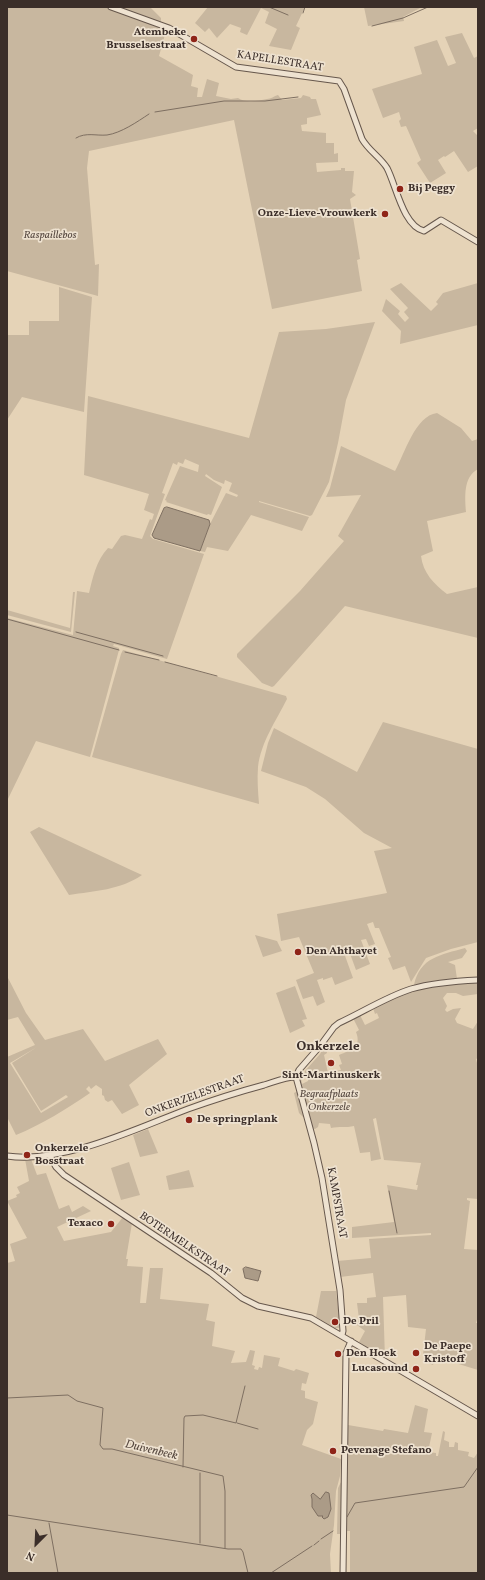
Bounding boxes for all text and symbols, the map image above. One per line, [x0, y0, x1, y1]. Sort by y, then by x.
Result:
place label: Atembeke Brusselsestraat [106, 26, 186, 52]
marker: Atembeke Brusselsestraat [189, 34, 199, 44]
street label: KAPELLESTRAAT [236, 49, 324, 75]
place label: Bij Peggy [408, 182, 455, 196]
marker: Bij Peggy [395, 184, 405, 194]
place label: Onze-Lieve-Vrouwkerk [258, 207, 377, 221]
marker: Onze-Lieve-Vrouwkerk [380, 209, 390, 219]
park label: Raspaillebos [24, 229, 76, 243]
place label: Den Ahthayet [306, 945, 377, 959]
marker: Den Ahthayet [293, 947, 303, 957]
district label: Onkerzele [296, 1040, 360, 1056]
marker: Sint-Martinuskerk [326, 1058, 336, 1068]
place label: Sint-Martinuskerk [282, 1069, 380, 1083]
street label: ONKERZELESTRAAT [144, 1073, 246, 1121]
park label: Begraafplaats Onkerzele [300, 1088, 358, 1114]
place label: De springplank [197, 1113, 278, 1127]
marker: De springplank [184, 1115, 194, 1125]
place label: Onkerzele Bosstraat [35, 1142, 88, 1168]
marker: Onkerzele Bosstraat [22, 1150, 32, 1160]
street label: KAMPSTRAAT [323, 1166, 349, 1240]
street label: BOTERMELKSTRAAT [136, 1210, 232, 1280]
place label: Texaco [67, 1217, 103, 1231]
marker: Texaco [106, 1219, 116, 1229]
place label: De Pril [343, 1315, 379, 1329]
marker: De Pril [330, 1317, 340, 1327]
place label: De Paepe Kristoff [424, 1340, 471, 1366]
place label: Den Hoek [346, 1347, 396, 1361]
marker: De Paepe Kristoff [411, 1348, 421, 1358]
marker: Den Hoek [333, 1349, 343, 1359]
place label: Lucasound [352, 1362, 408, 1376]
marker: Lucasound [411, 1364, 421, 1374]
water label: Duivenbeek [123, 1438, 179, 1464]
place label: Pevenage Stefano [341, 1444, 432, 1458]
marker: Pevenage Stefano [328, 1446, 338, 1456]
north arrow [16, 1524, 56, 1564]
text: N [24, 1547, 38, 1564]

